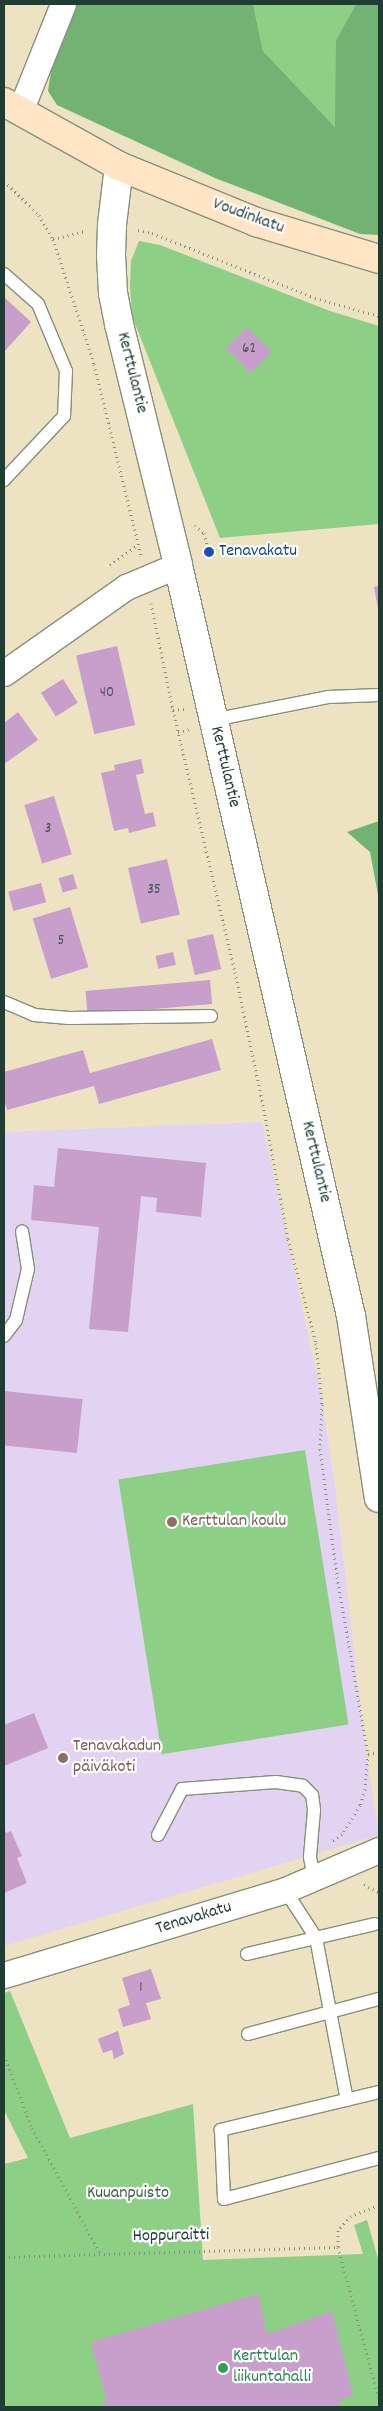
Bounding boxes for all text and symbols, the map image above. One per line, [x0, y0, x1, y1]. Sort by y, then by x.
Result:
street label: Voudinkatu [209, 194, 287, 240]
street label: Kerttulantie [110, 330, 152, 416]
house number: 62 [242, 341, 256, 359]
place label: Tenavakatu [219, 541, 297, 563]
marker: Tenavakatu [203, 546, 215, 558]
house number: 40 [100, 685, 114, 703]
street label: Kerttulantie [204, 724, 244, 810]
house number: 3 [45, 821, 51, 839]
house number: 35 [147, 882, 161, 900]
house number: 5 [58, 933, 64, 951]
street label: Kerttulantie [295, 1119, 335, 1205]
place label: Kerttulan koulu [182, 1511, 286, 1533]
marker: Kerttulan koulu [166, 1516, 178, 1528]
place label: Tenavakadun päiväkoti [73, 1737, 161, 1780]
marker: Tenavakadun päiväkoti [57, 1752, 69, 1764]
street label: Tenavakatu [154, 1897, 234, 1941]
house number: 1 [139, 1980, 143, 1998]
park label: Kuuanpuisto [87, 2183, 169, 2205]
street label: Hoppuraitti [133, 2226, 209, 2248]
place label: Kerttulan liikuntahalli [233, 2347, 311, 2390]
marker: Kerttulan liikuntahalli [217, 2362, 229, 2374]

